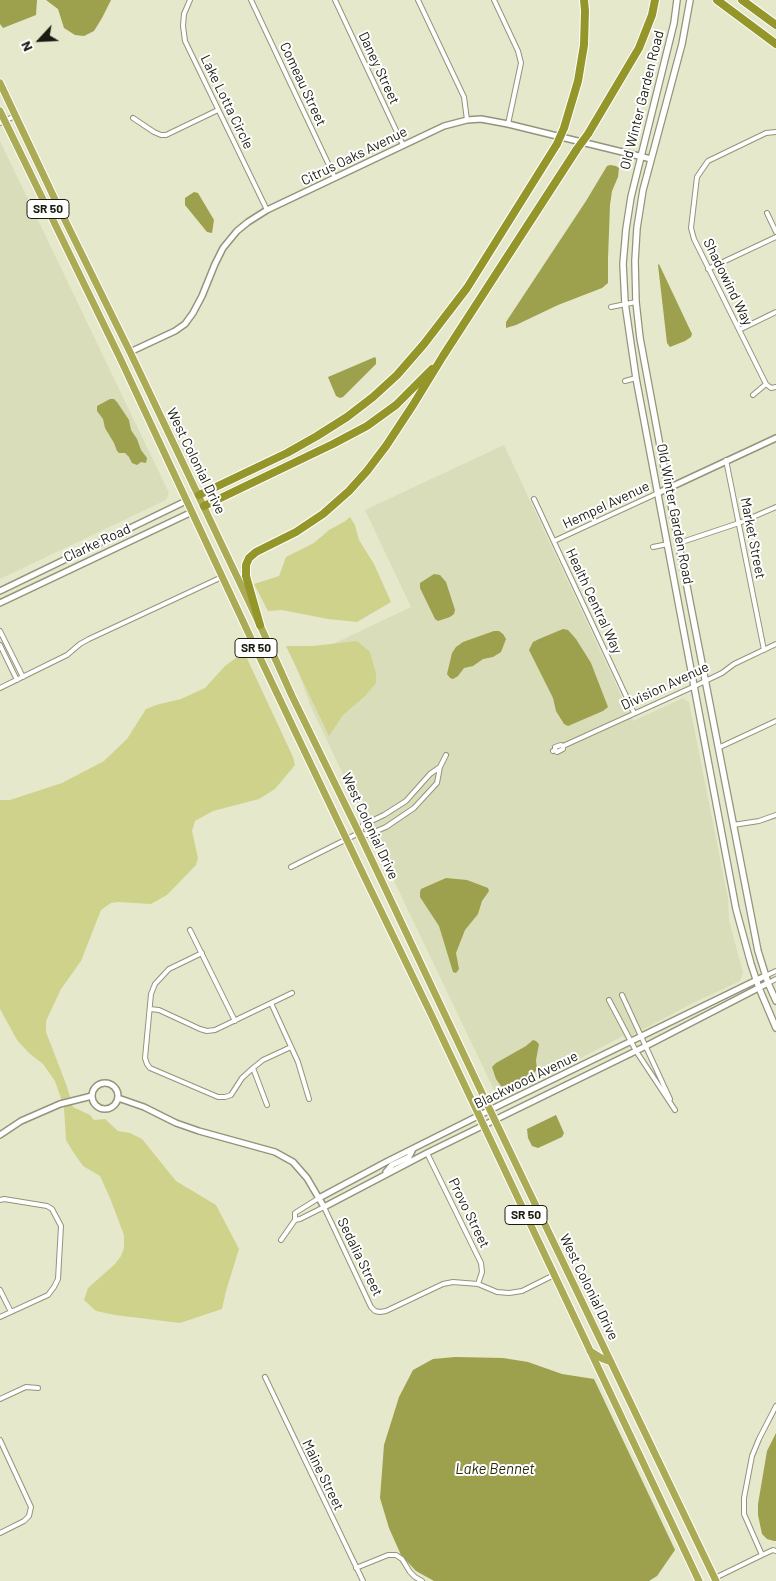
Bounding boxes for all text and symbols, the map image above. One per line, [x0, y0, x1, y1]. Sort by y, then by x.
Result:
north arrow [15, 15, 65, 65]
street label: Daney Street [355, 29, 403, 107]
street label: Old Winter Garden Road [617, 29, 667, 171]
text: N [16, 39, 36, 54]
street label: Comeau Street [276, 39, 330, 129]
street label: Lake Lotta Circle [197, 52, 257, 152]
street label: Citrus Oaks Avenue [298, 123, 410, 189]
road number: SR 50 [27, 200, 69, 218]
street label: Shadowind Way [700, 236, 756, 328]
street label: West Colonial Drive [163, 405, 229, 517]
street label: Old Winter Garden Road [653, 442, 697, 586]
street label: Hempel Avenue [560, 478, 652, 532]
street label: Market Street [737, 496, 769, 580]
street label: Clarke Road [61, 520, 133, 566]
street label: Health Central Way [562, 546, 626, 656]
road number: SR 50 [235, 638, 277, 658]
street label: Division Avenue [618, 658, 712, 714]
street label: West Colonial Drive [338, 770, 402, 882]
street label: Blackwood Avenue [471, 1048, 581, 1112]
street label: Provo Street [445, 1175, 493, 1251]
road number: SR 50 [505, 1206, 547, 1224]
street label: Sedalia Street [334, 1215, 386, 1299]
street label: West Colonial Drive [556, 1231, 622, 1343]
street label: Maine Street [299, 1437, 347, 1513]
water label: Lake Bennet [455, 1460, 535, 1478]

